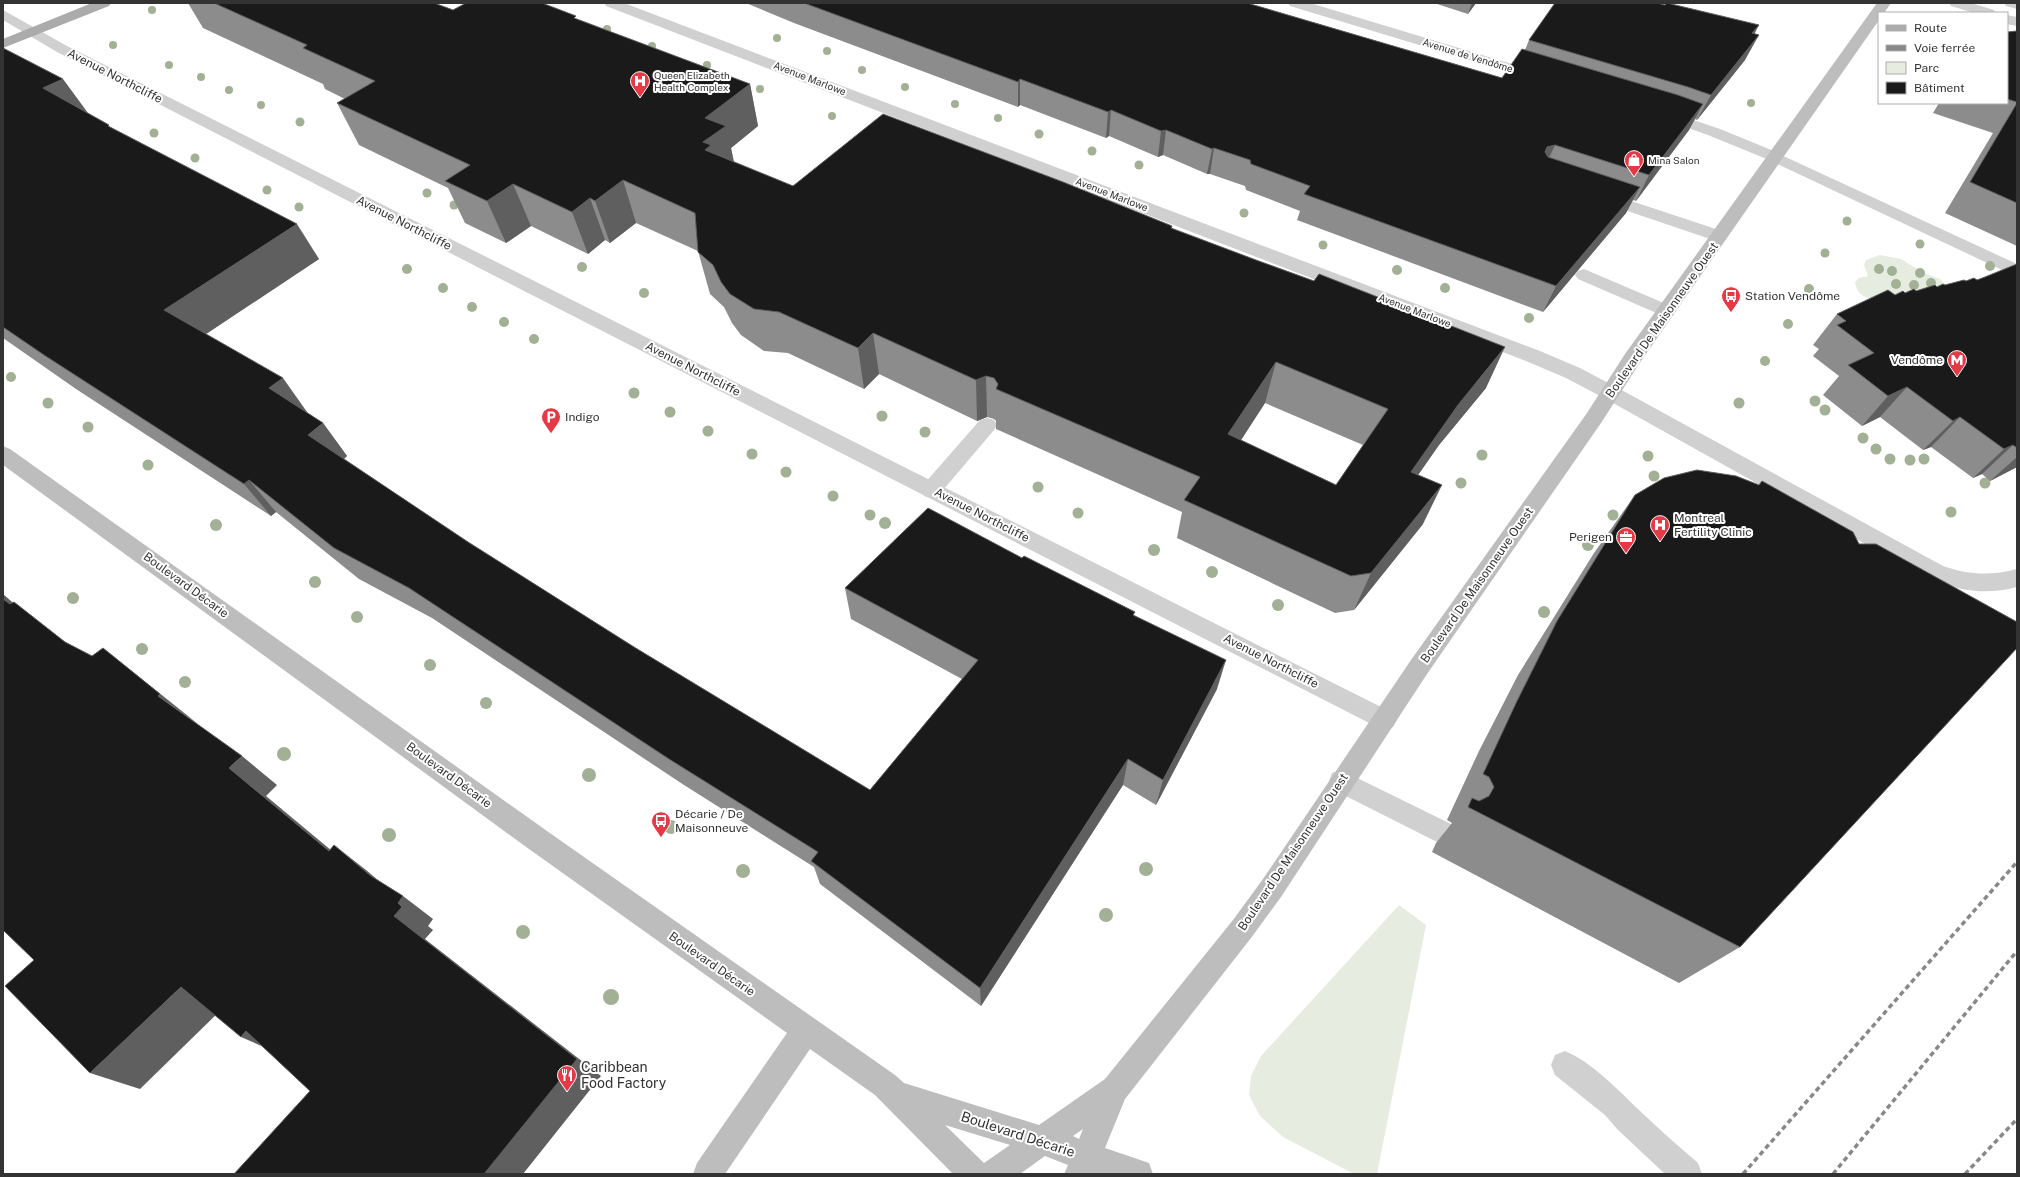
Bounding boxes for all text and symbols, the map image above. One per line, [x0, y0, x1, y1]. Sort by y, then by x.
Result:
legend [1878, 12, 2008, 104]
text: Route [1914, 21, 1947, 35]
street label: Avenue de Vendôme [1421, 36, 1515, 75]
text: Voie ferrée [1914, 41, 1975, 55]
street label: Avenue Northcliffe [65, 46, 165, 106]
street label: Avenue Marlowe [772, 59, 848, 97]
text: Parc [1914, 61, 1939, 75]
place label: Queen Elizabeth Health Complex [654, 69, 730, 93]
hospital icon: Queen Elizabeth Health Complex [629, 70, 651, 98]
text: Bâtiment [1914, 81, 1965, 95]
shop icon: Mina Salon [1623, 149, 1645, 177]
place label: Mina Salon [1648, 154, 1700, 166]
street label: Avenue Marlowe [1074, 175, 1150, 213]
street label: Avenue Northcliffe [354, 193, 454, 253]
street label: Boulevard De Maisonneuve Ouest [1603, 239, 1721, 400]
bus stop icon: Station Vendôme [1720, 285, 1742, 313]
place label: Station Vendôme [1745, 289, 1840, 303]
street label: Avenue Marlowe [1377, 291, 1453, 329]
street label: Avenue Northcliffe [643, 339, 743, 399]
metro station icon: Vendôme [1946, 349, 1968, 377]
place label: Vendôme [1891, 353, 1943, 367]
parking icon: Indigo [540, 406, 562, 434]
place label: Indigo [565, 410, 600, 424]
street label: Avenue Northcliffe [932, 485, 1032, 545]
street label: Boulevard De Maisonneuve Ouest [1418, 504, 1536, 665]
place label: Montreal Fertility Clinic [1674, 511, 1752, 539]
hospital icon: Montreal Fertility Clinic [1649, 514, 1671, 542]
office icon: Perigen [1615, 526, 1637, 554]
place label: Perigen [1569, 530, 1612, 544]
street label: Boulevard Décarie [141, 549, 231, 621]
street label: Avenue Northcliffe [1221, 631, 1321, 691]
street label: Boulevard Décarie [404, 739, 494, 811]
street label: Boulevard De Maisonneuve Ouest [1235, 771, 1351, 933]
place label: Décarie / De Maisonneuve [675, 807, 749, 835]
bus stop icon: Décarie / De Maisonneuve [650, 810, 672, 838]
street label: Boulevard Décarie [666, 929, 758, 999]
place label: Caribbean Food Factory [581, 1059, 667, 1091]
restaurant icon: Caribbean Food Factory [556, 1064, 578, 1092]
street label: Boulevard Décarie [959, 1108, 1077, 1160]

